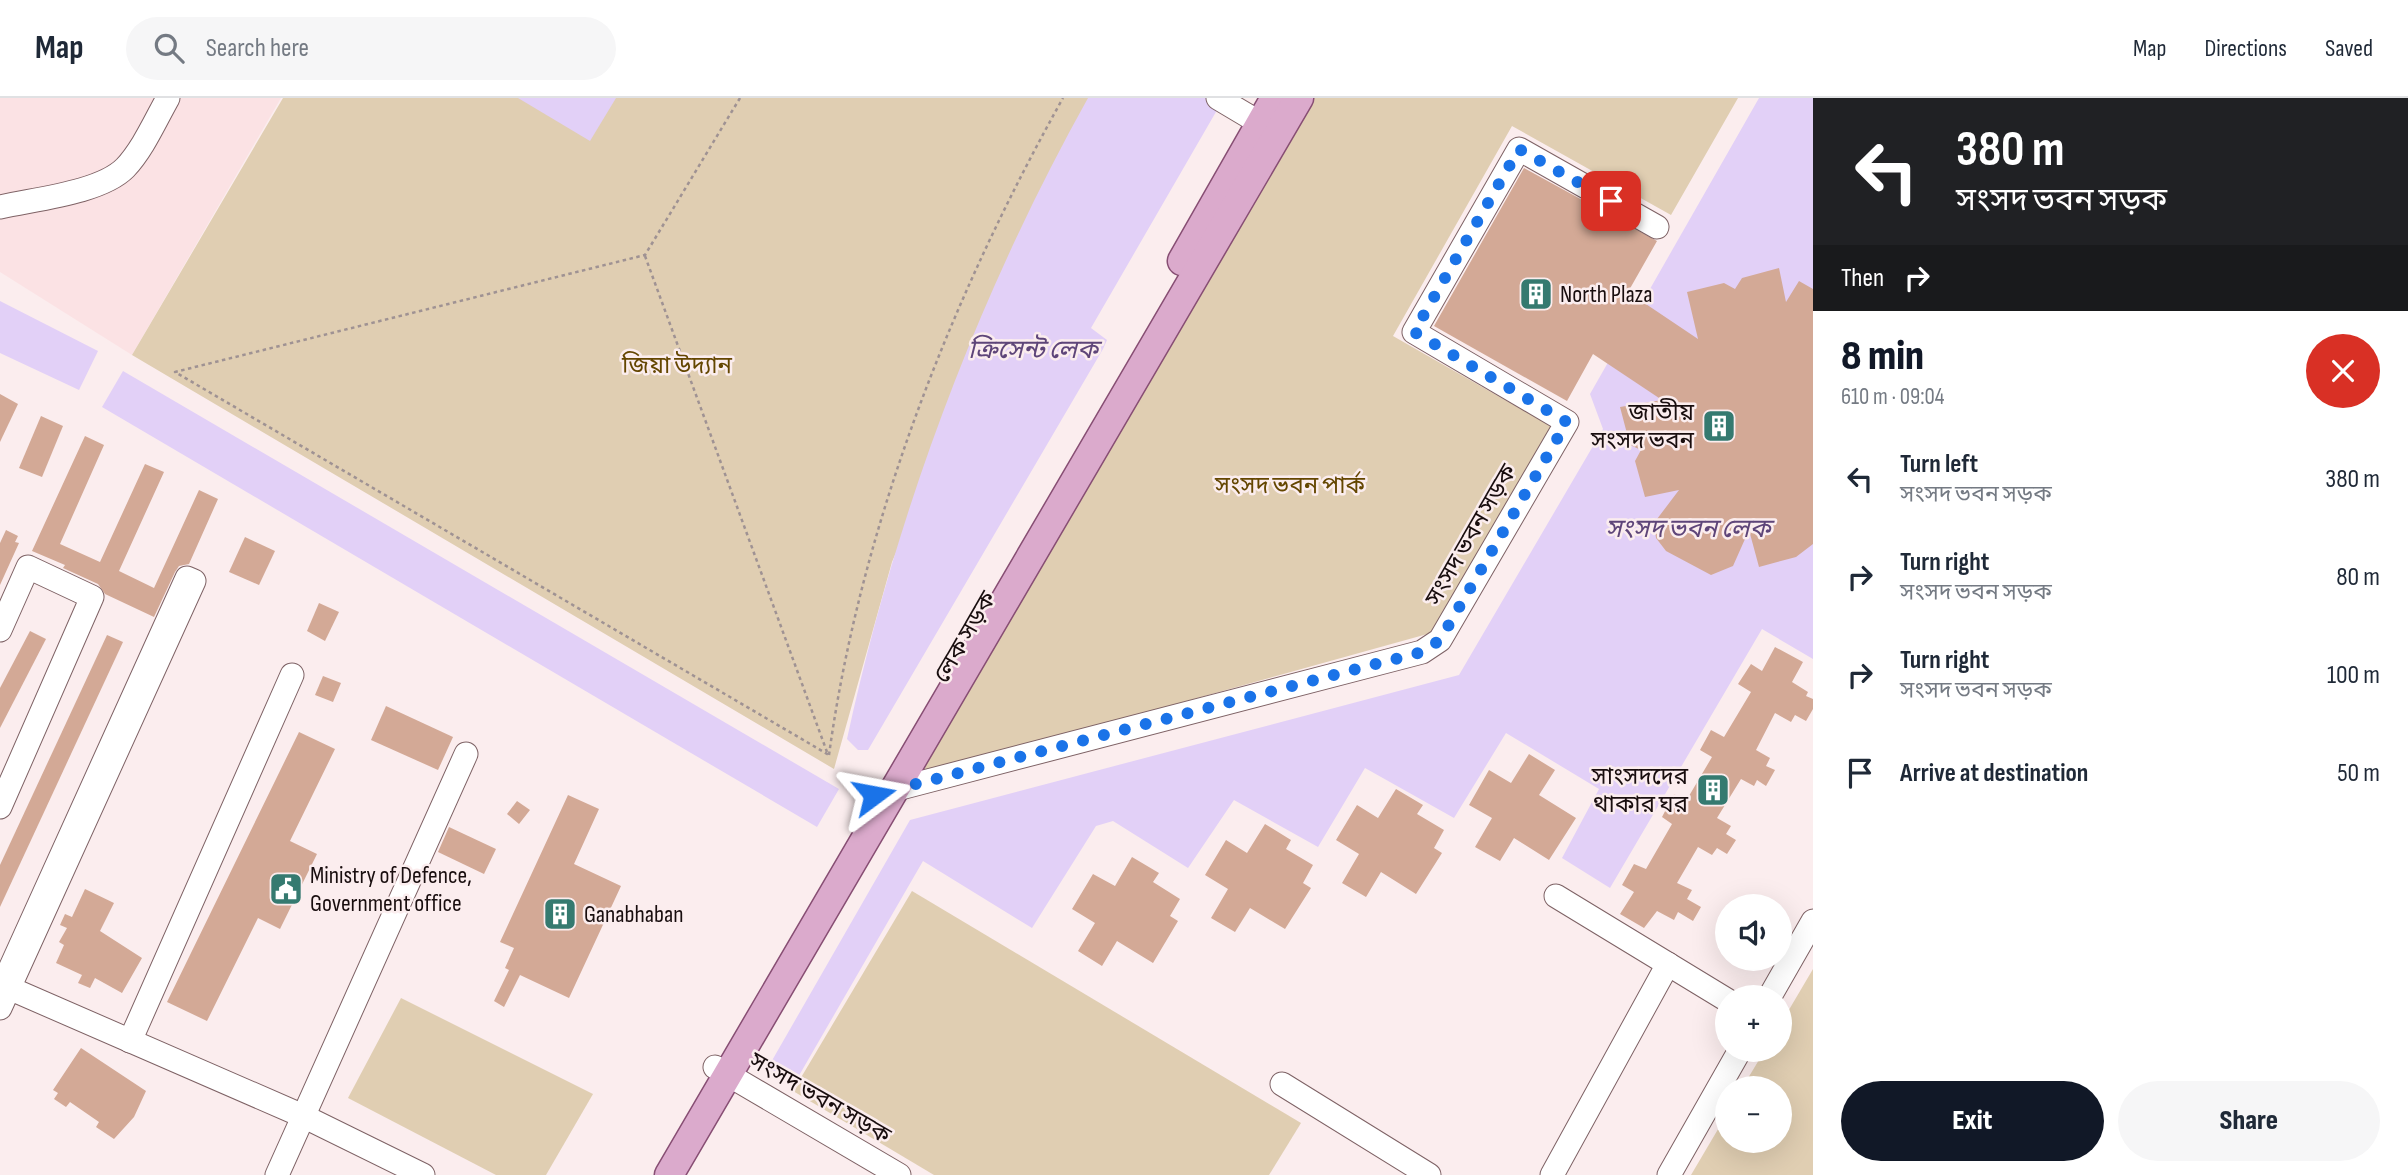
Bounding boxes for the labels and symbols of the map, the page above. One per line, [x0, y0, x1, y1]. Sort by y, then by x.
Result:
pin [1581, 171, 1641, 231]
building icon: North Plaza [1517, 275, 1555, 313]
place label: North Plaza [1560, 280, 1652, 309]
water label: ক্রিসেন্ট লেক [968, 334, 1103, 366]
park label: জিয়া উদ্যান [621, 351, 733, 380]
place label: জাতীয় সংসদ ভবন [1590, 398, 1695, 455]
building icon: জাতীয় সংসদ ভবন [1700, 407, 1738, 445]
street label: সংসদ ভবন সড়ক [1418, 459, 1523, 612]
park label: সংসদ ভবন পার্ক [1214, 470, 1366, 500]
water label: সংসদ ভবন লেক [1605, 514, 1776, 545]
street label: লেক সড়ক [927, 586, 1003, 688]
position arrow [837, 758, 911, 832]
place label: সাংসদদের থাকার ঘর [1591, 762, 1689, 819]
building icon: সাংসদদের থাকার ঘর [1694, 771, 1732, 809]
place label: Ministry of Defence, Government office [310, 861, 472, 918]
public building icon: Ministry of Defence, Government office [267, 870, 305, 908]
building icon: Ganabhaban [541, 895, 579, 933]
place label: Ganabhaban [584, 900, 684, 929]
street label: সংসদ ভবন সড়ক [743, 1045, 896, 1150]

